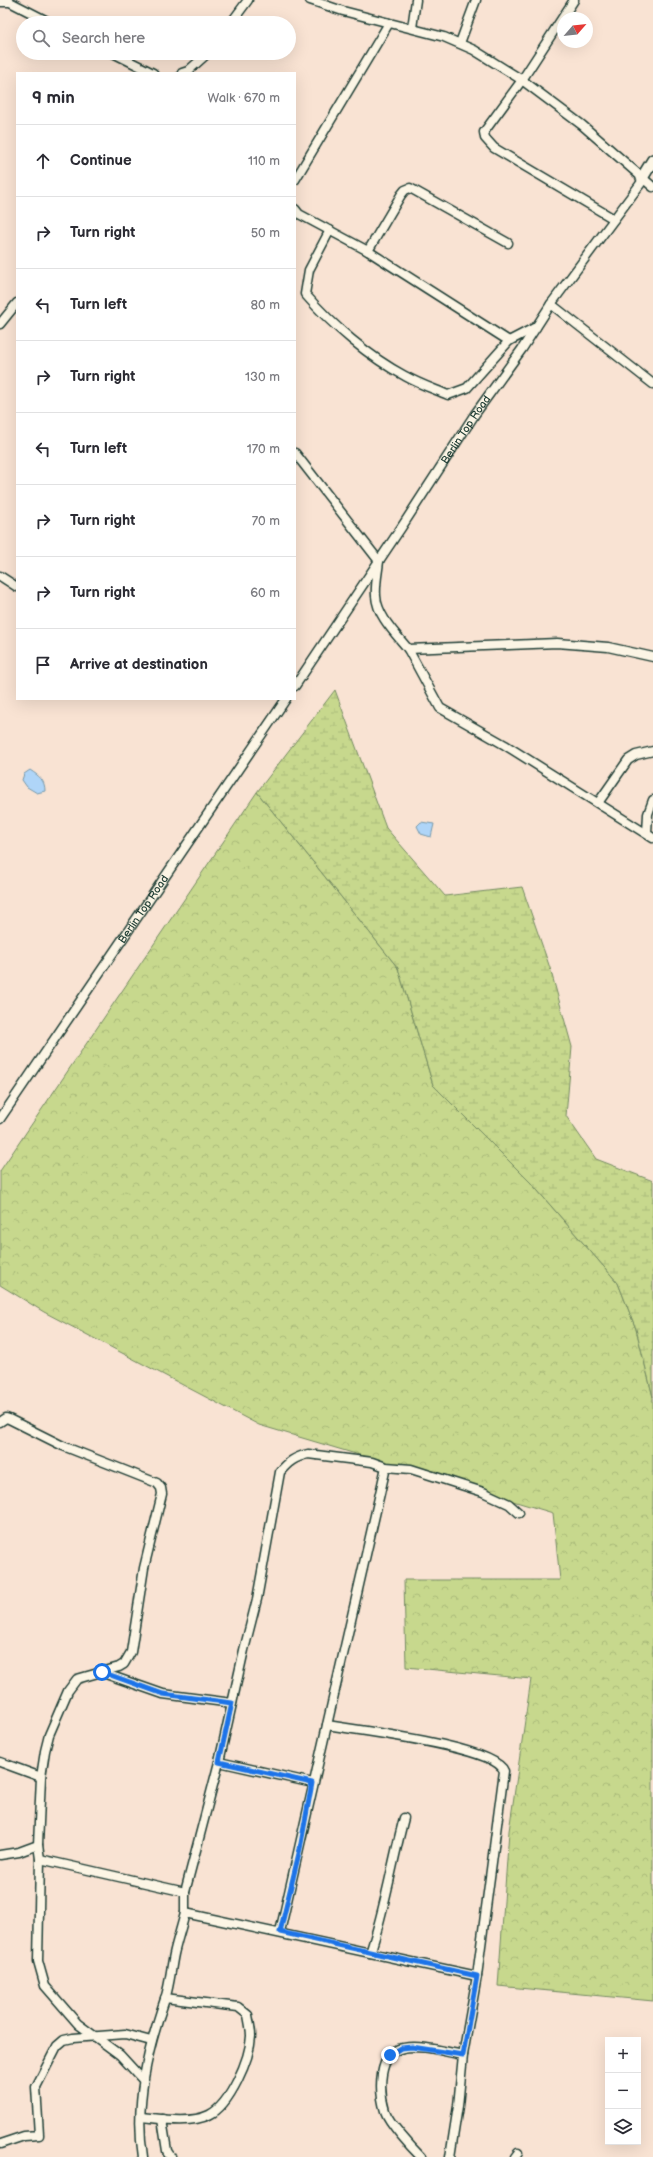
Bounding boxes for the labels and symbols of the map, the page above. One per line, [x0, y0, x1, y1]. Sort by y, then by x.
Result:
north arrow [557, 12, 593, 48]
street label: Berlin Top Road [438, 393, 493, 466]
street label: Berlin Top Road [115, 872, 171, 946]
route start [93, 1663, 111, 1681]
route end [381, 2046, 399, 2064]

